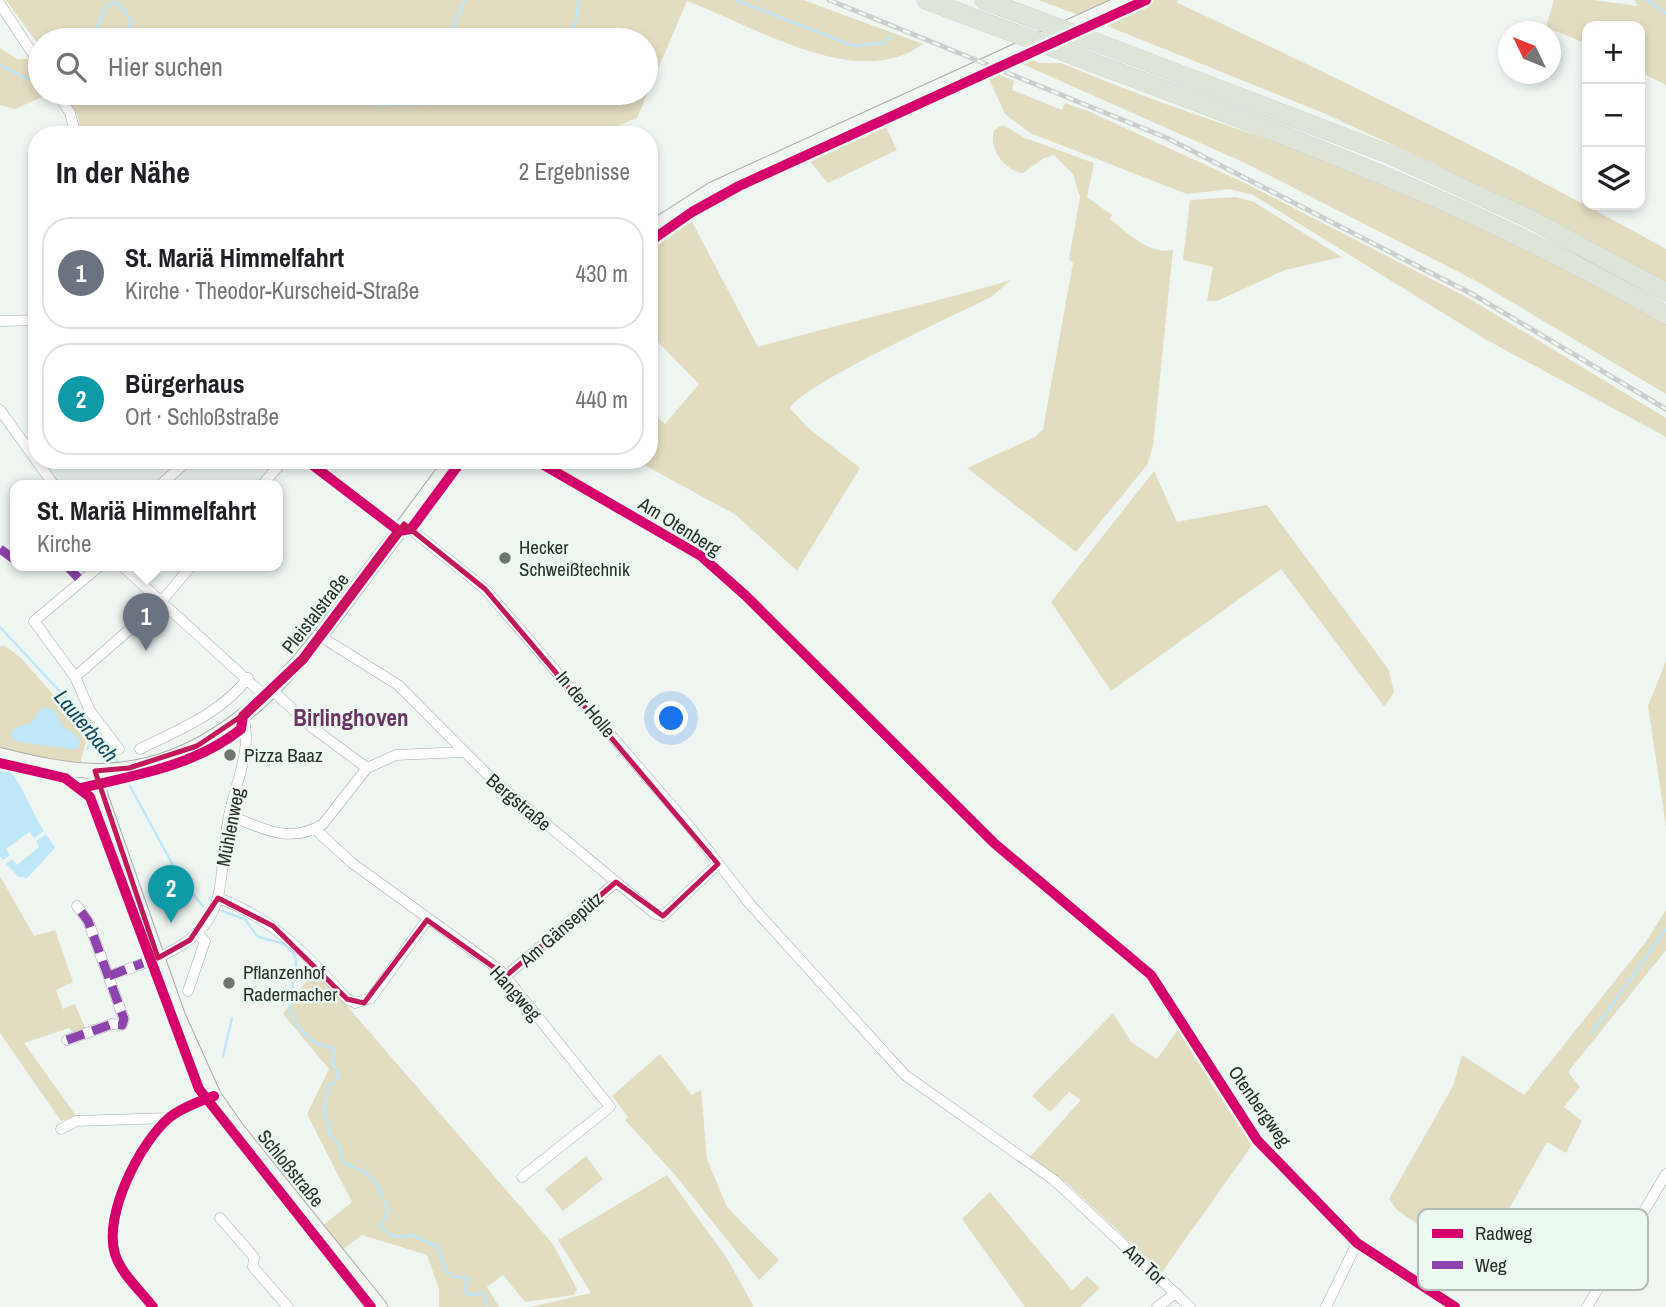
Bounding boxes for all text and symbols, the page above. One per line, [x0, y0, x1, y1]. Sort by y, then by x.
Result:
north arrow [1498, 21, 1561, 84]
map controls [1582, 21, 1645, 210]
button: + [1582, 21, 1645, 84]
search box [28, 28, 658, 105]
icon: search [52, 48, 90, 86]
text: Hier suchen [108, 49, 223, 84]
button: − [1582, 84, 1645, 147]
button: layers [1582, 147, 1645, 210]
text: In der Nähe [56, 152, 190, 192]
text: 2 Ergebnisse [519, 156, 630, 187]
text: St. Mariä Himmelfahrt [125, 240, 344, 275]
text: 1 [76, 258, 86, 289]
text: 430 m [576, 258, 628, 289]
text: Kirche · Theodor-Kurscheid-Straße [125, 275, 419, 306]
text: Bürgerhaus [125, 366, 245, 401]
text: 2 [76, 384, 86, 415]
text: 440 m [576, 384, 628, 415]
text: Ort · Schloßstraße [125, 401, 279, 432]
popup [10, 480, 283, 571]
street label: Am Otenberg [633, 490, 726, 562]
text: St. Mariä Himmelfahrt [37, 493, 256, 528]
text: Kirche [37, 528, 91, 559]
place label: Hecker Schweißtechnik [519, 534, 630, 582]
marker: Hecker Schweißtechnik [497, 550, 513, 566]
street label: Pleistalstraße [275, 567, 355, 659]
pin: 1 [123, 593, 169, 651]
street label: In der Holle [550, 665, 622, 743]
water label: Lauterbach [48, 683, 125, 768]
your location [654, 701, 688, 735]
district label: Birlinghoven [293, 702, 409, 733]
place label: Pizza Baaz [244, 742, 323, 768]
marker: Pizza Baaz [222, 747, 238, 763]
street label: Bergstraße [481, 767, 557, 837]
street label: Mühlenweg [210, 785, 250, 869]
pin: 2 [148, 865, 194, 923]
street label: Am Gänsepütz [513, 885, 609, 973]
place label: Pflanzenhof Radermacher [243, 959, 338, 1007]
street label: Hangweg [484, 960, 548, 1026]
marker: Pflanzenhof Radermacher [221, 975, 237, 991]
street label: Otenbergweg [1223, 1060, 1298, 1152]
street label: Schloßstraße [252, 1124, 330, 1212]
legend [1418, 1209, 1648, 1290]
text: Radweg [1475, 1220, 1532, 1246]
street label: Am Tor [1117, 1237, 1172, 1291]
text: Weg [1475, 1252, 1507, 1278]

